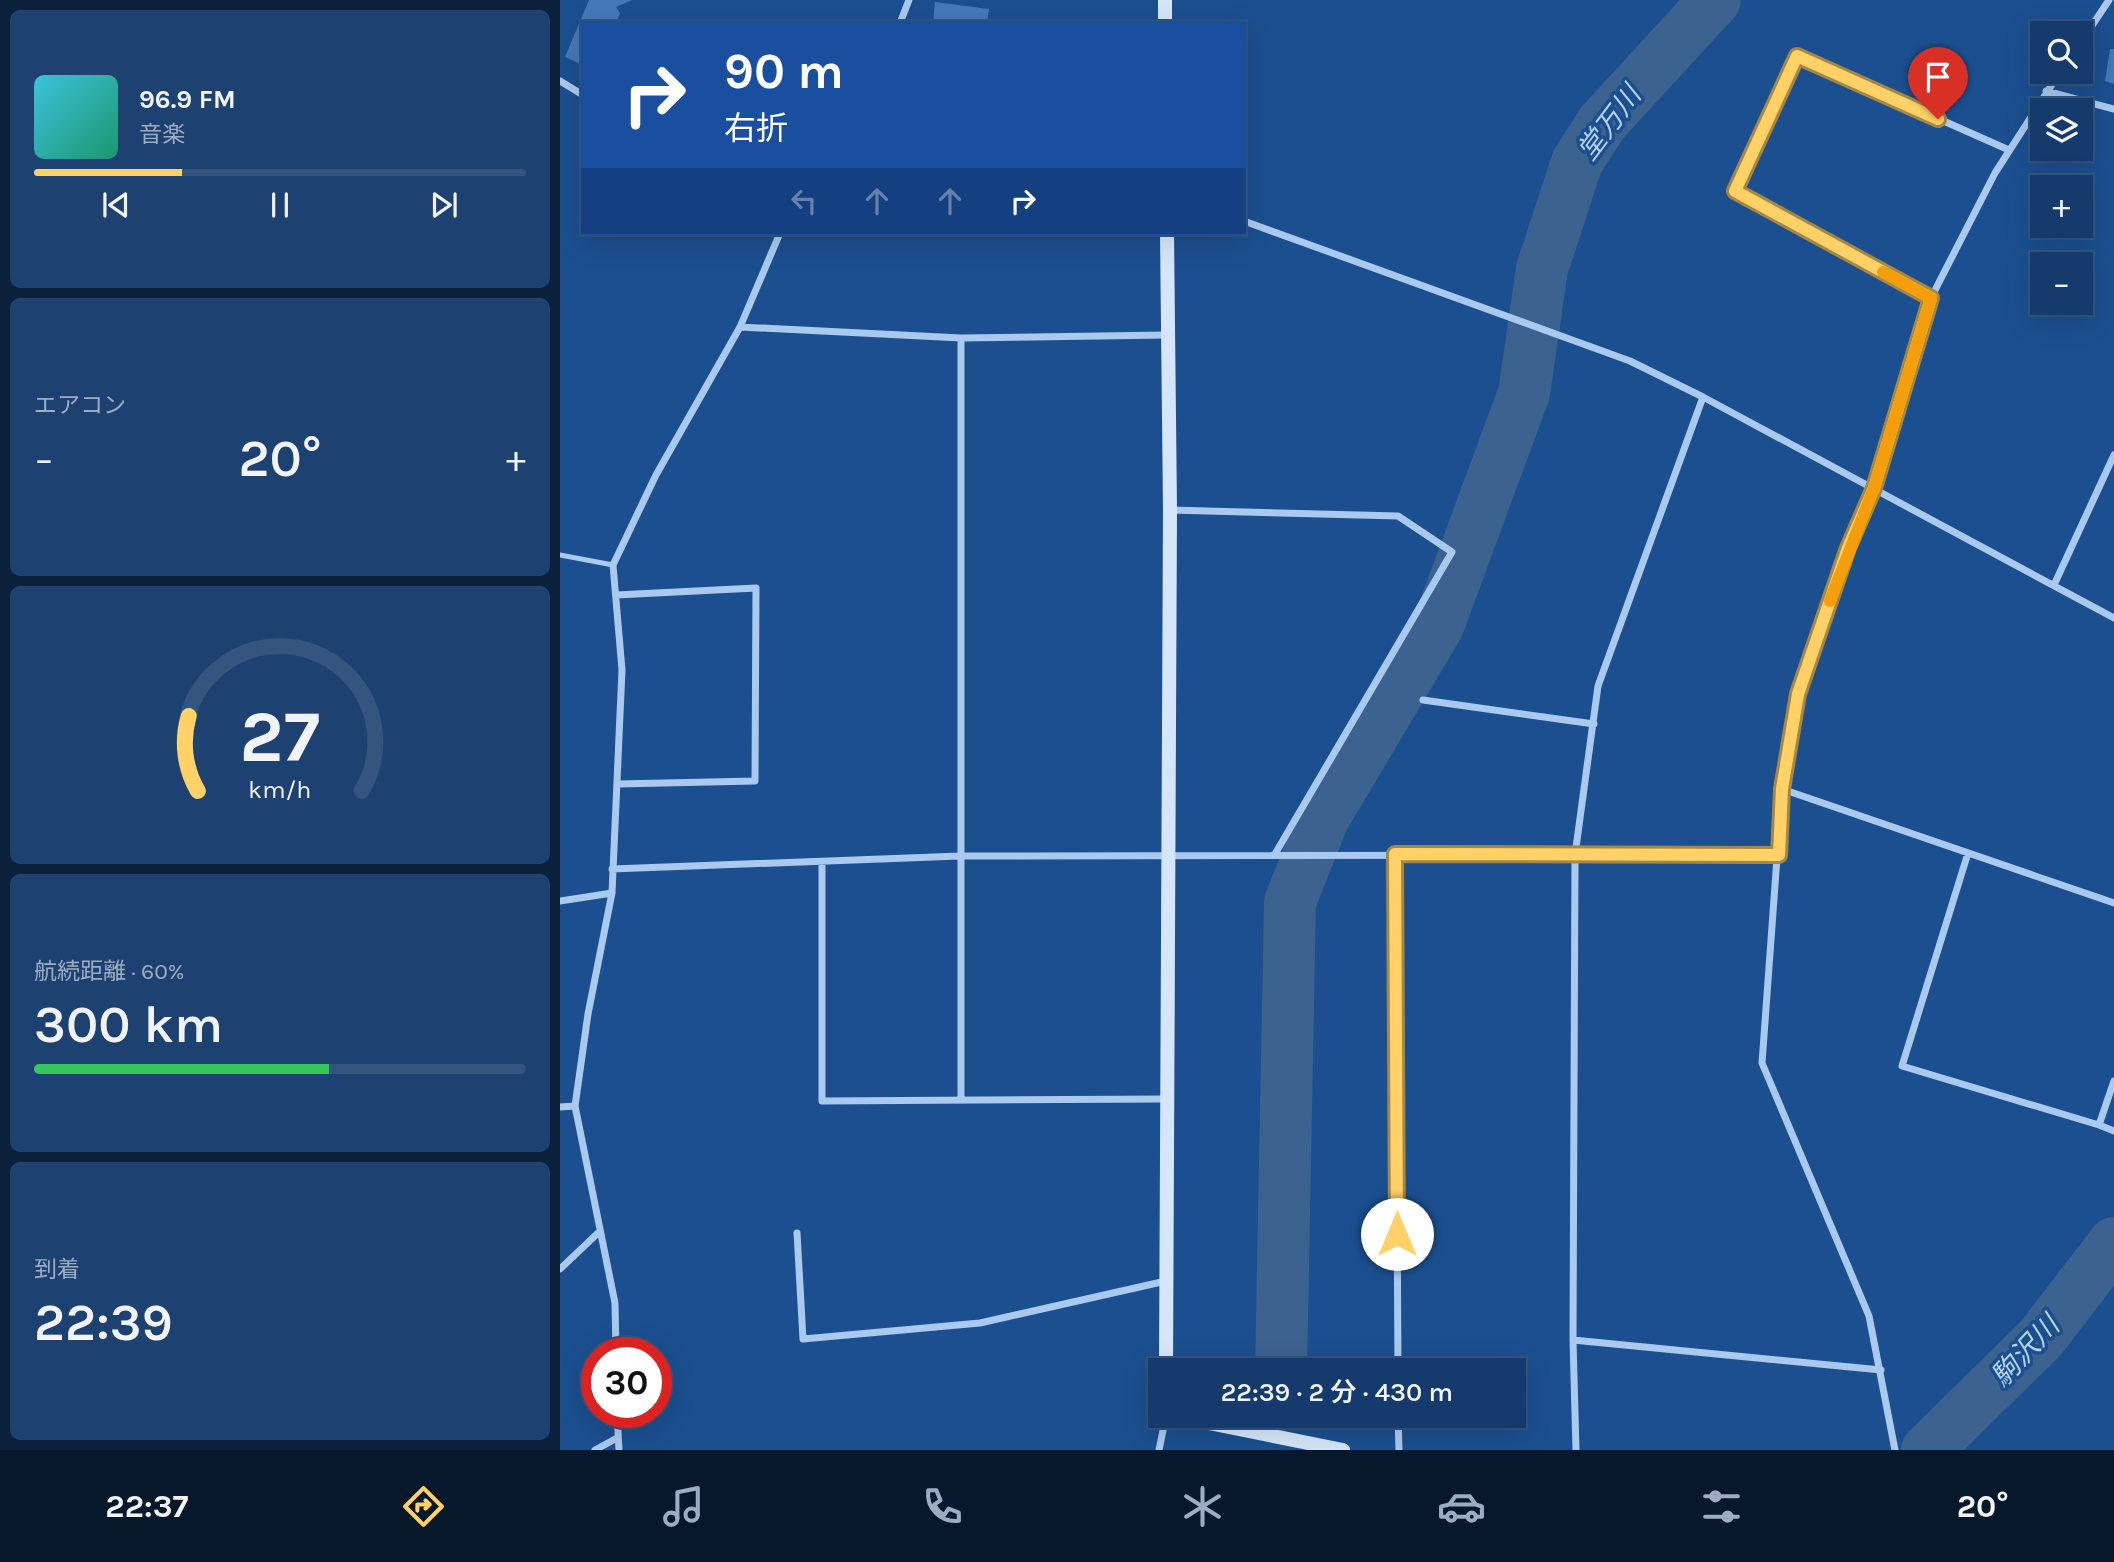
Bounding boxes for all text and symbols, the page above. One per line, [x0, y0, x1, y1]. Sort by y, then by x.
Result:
map controls [2030, 21, 2093, 315]
button: search [2030, 21, 2093, 84]
text: 90 m [724, 43, 844, 100]
pin [1908, 47, 1968, 119]
icon: right [609, 49, 700, 140]
icon: arrive [1919, 58, 1957, 96]
water label: 堂万川 [1571, 77, 1649, 166]
text: 96.9 FM [139, 84, 236, 115]
button: layers [2030, 98, 2093, 161]
text: 右折 [724, 110, 788, 147]
text: 音楽 [139, 121, 185, 148]
button: + [2030, 175, 2093, 238]
icon: left [785, 182, 823, 220]
icon: ahead [858, 182, 896, 220]
icon: ahead [931, 182, 969, 220]
icon: right [1004, 182, 1042, 220]
icon: previous [97, 186, 135, 224]
icon: pause [261, 186, 299, 224]
icon: next [425, 186, 463, 224]
button: − [2030, 252, 2093, 315]
text: エアコン [34, 392, 126, 419]
text: 20° [239, 428, 321, 489]
text: − [34, 437, 54, 482]
text: + [506, 437, 526, 482]
text: 27 [240, 694, 320, 779]
text: km/h [248, 775, 312, 804]
text: 航続距離 · 60% [34, 958, 185, 985]
text: 300 km [34, 994, 223, 1055]
position arrow [1360, 1197, 1434, 1271]
text: 到着 [34, 1256, 80, 1283]
text: 22:39 [34, 1292, 173, 1353]
water label: 駒沢川 [1984, 1307, 2068, 1393]
speed limit sign: 30 [581, 1337, 672, 1428]
text: 22:39 · 2 分 · 430 m [1221, 1377, 1453, 1408]
icon: directions [399, 1482, 448, 1531]
icon: music [659, 1482, 708, 1531]
icon: phone [918, 1482, 967, 1531]
icon: climate [1178, 1482, 1227, 1531]
icon: car [1437, 1482, 1486, 1531]
icon: filters [1697, 1482, 1746, 1531]
text: 22:37 [105, 1488, 188, 1525]
text: 20° [1957, 1488, 2009, 1525]

